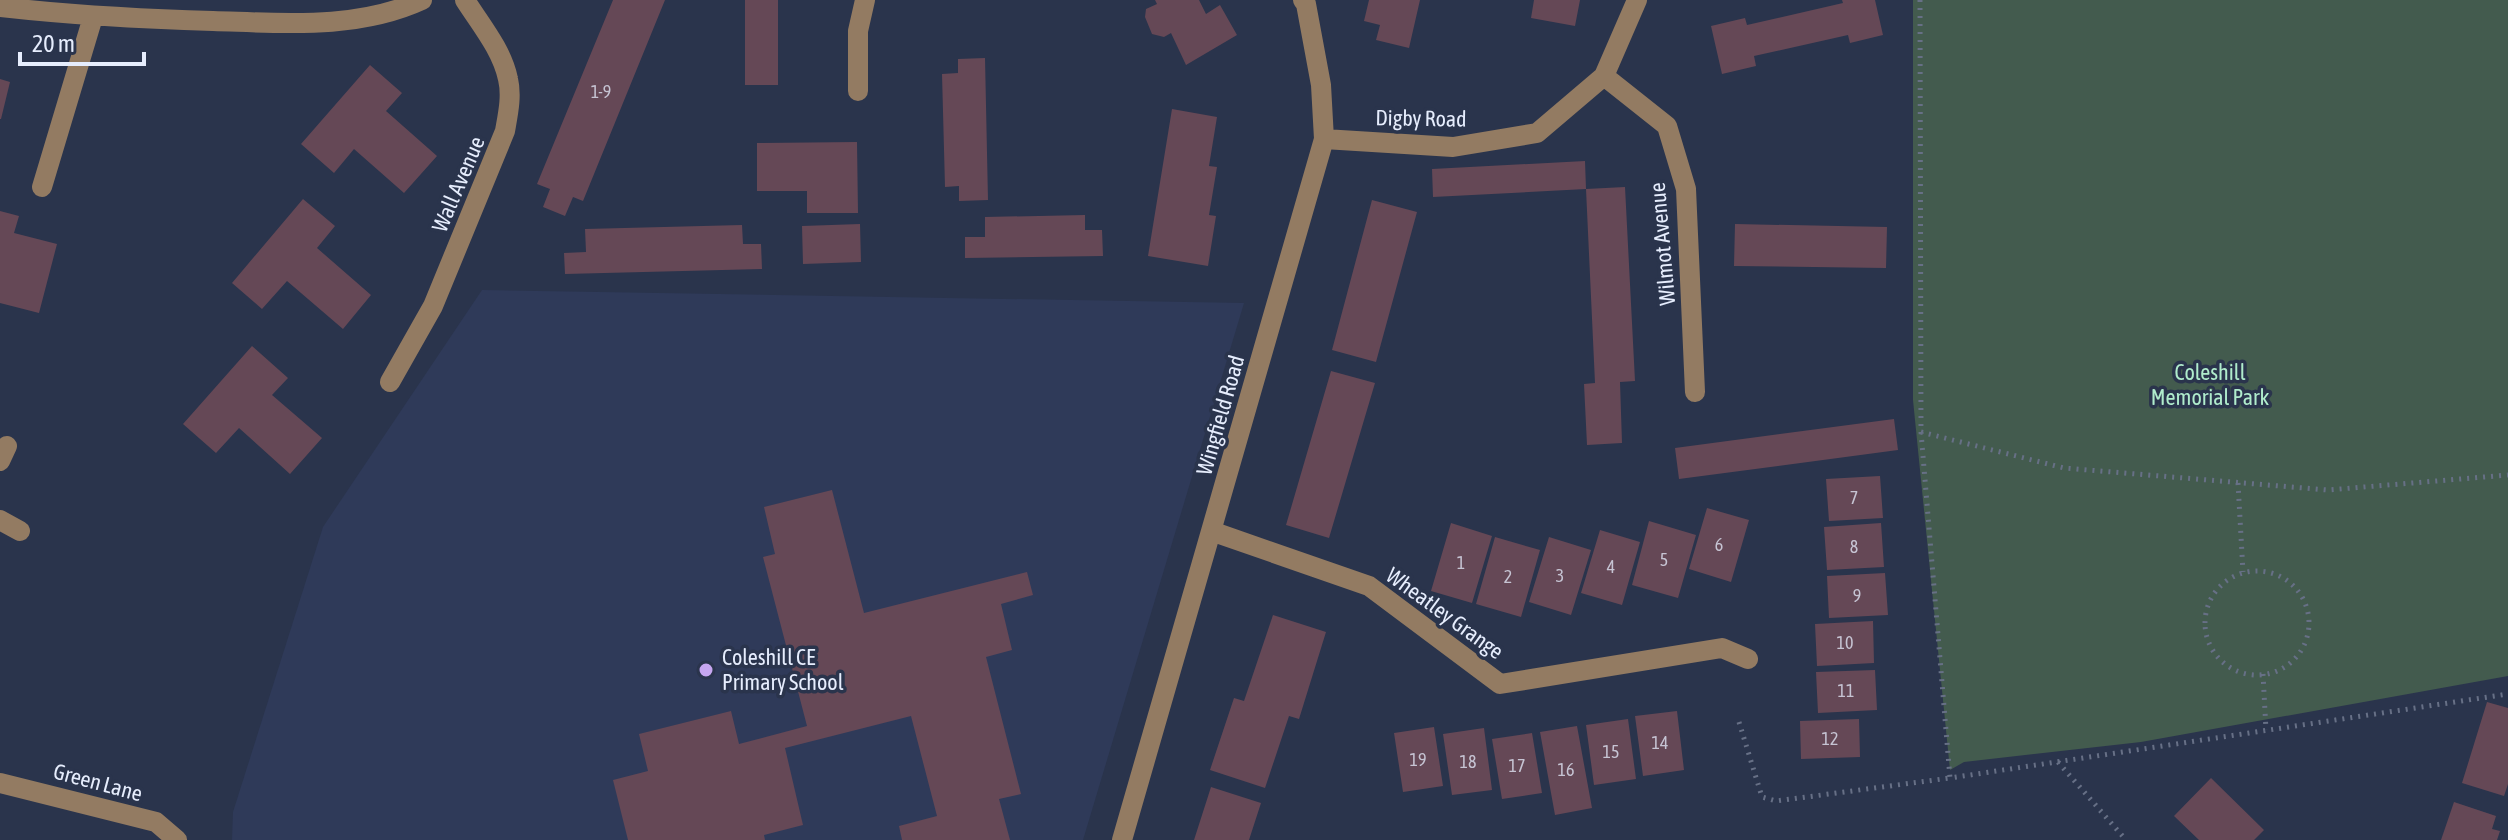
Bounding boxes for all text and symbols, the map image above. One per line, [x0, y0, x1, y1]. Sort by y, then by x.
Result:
scale bar [20, 16, 144, 66]
text: 20 m [32, 30, 75, 57]
house number: 1-9 [591, 81, 611, 102]
street label: Digby Road [1375, 104, 1467, 132]
street label: Wall Avenue [426, 132, 490, 236]
street label: Wilmot Avenue [1644, 181, 1680, 307]
street label: Wingfield Road [1191, 352, 1249, 478]
park label: Coleshill Memorial Park [2151, 359, 2269, 410]
house number: 7 [1850, 487, 1858, 508]
house number: 6 [1715, 534, 1723, 555]
house number: 8 [1850, 536, 1858, 557]
house number: 5 [1660, 549, 1668, 570]
house number: 1 [1457, 552, 1465, 573]
house number: 4 [1607, 556, 1615, 577]
street label: Wheatley Grange [1381, 562, 1509, 664]
house number: 3 [1556, 565, 1564, 586]
house number: 2 [1504, 566, 1512, 587]
house number: 9 [1853, 585, 1861, 606]
house number: 10 [1837, 632, 1853, 653]
place label: Coleshill CE Primary School [722, 644, 844, 695]
marker: Coleshill CE Primary School [697, 661, 715, 679]
house number: 11 [1838, 680, 1854, 701]
house number: 12 [1822, 728, 1838, 749]
house number: 14 [1652, 732, 1668, 753]
house number: 15 [1603, 741, 1619, 762]
house number: 19 [1410, 749, 1426, 770]
house number: 18 [1460, 751, 1476, 772]
house number: 17 [1509, 755, 1525, 776]
street label: Green Lane [51, 758, 145, 806]
house number: 16 [1558, 759, 1574, 780]

